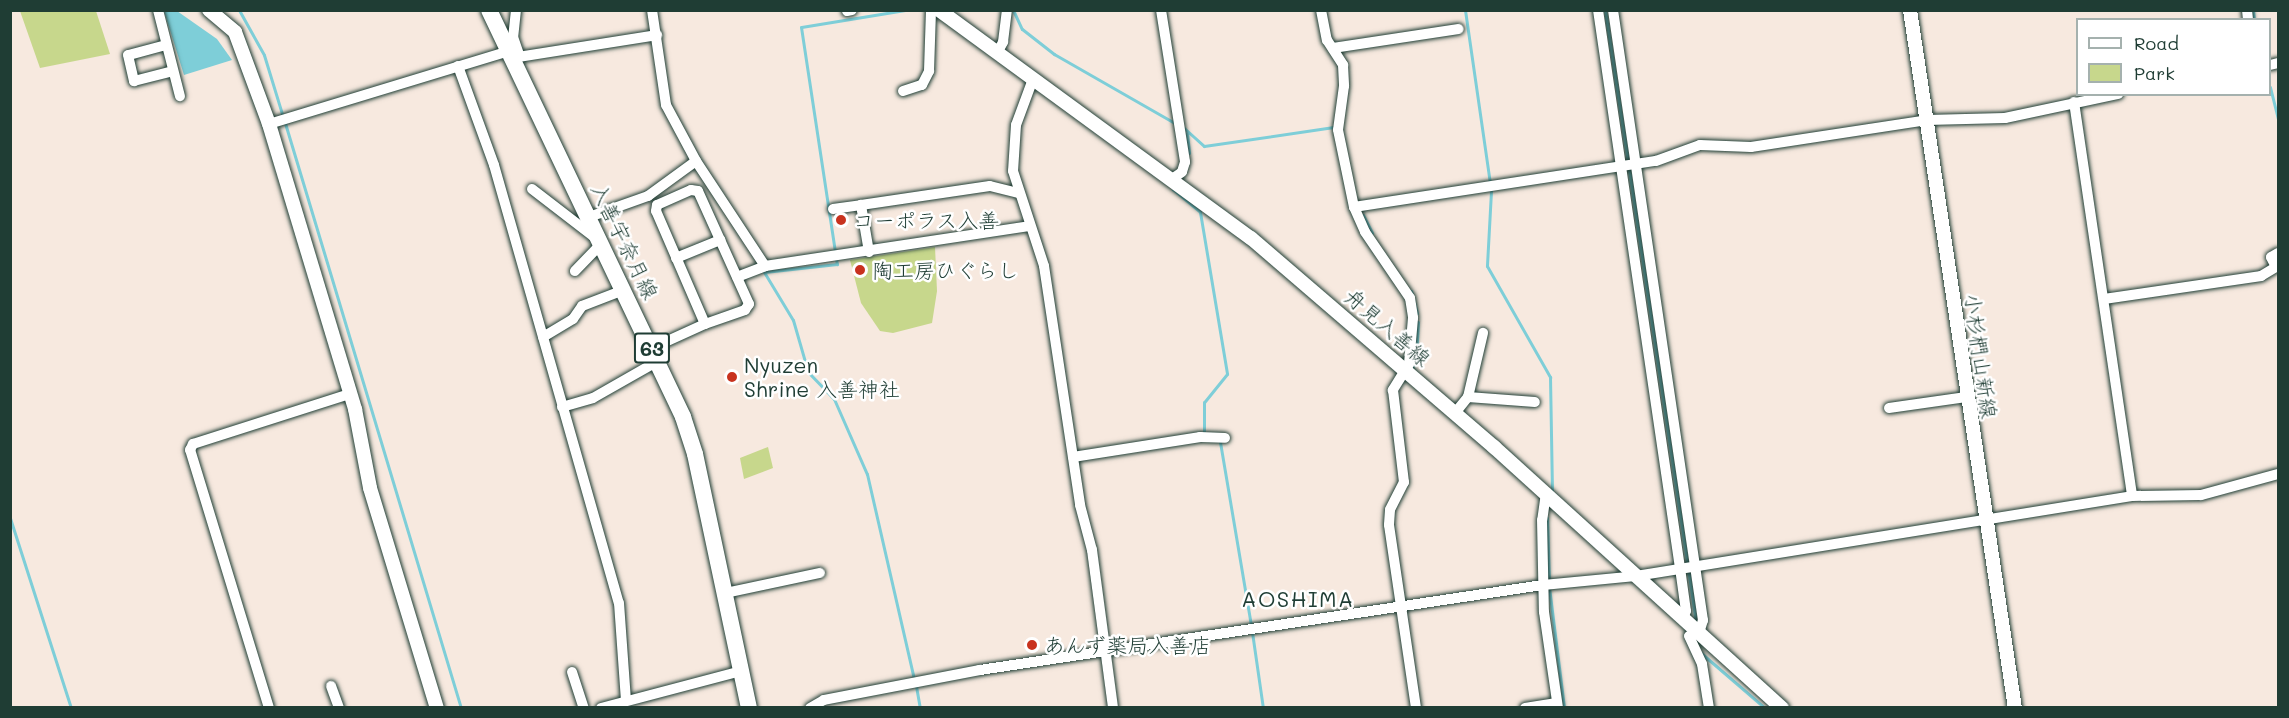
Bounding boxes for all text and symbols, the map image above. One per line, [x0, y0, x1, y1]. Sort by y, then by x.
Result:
legend [2076, 18, 2271, 96]
text: Road [2134, 31, 2179, 55]
text: Park [2134, 61, 2175, 85]
street label: 入善宇奈月線 [586, 179, 664, 303]
place label: コーポラス入善 [853, 207, 1000, 233]
marker: コーポラス入善 [834, 213, 848, 227]
place label: 陶工房ひぐらし [872, 257, 1019, 283]
marker: 陶工房ひぐらし [853, 263, 867, 277]
street label: 舟見入善線 [1340, 283, 1436, 371]
street label: 小杉椚山新線 [1960, 292, 2002, 420]
road number: 63 [632, 331, 672, 365]
place label: Nyuzen Shrine 入善神社 [744, 352, 900, 402]
marker: Nyuzen Shrine 入善神社 [725, 370, 739, 384]
district label: AOSHIMA [1241, 586, 1355, 612]
place label: あんず薬局入善店 [1044, 632, 1212, 658]
marker: あんず薬局入善店 [1025, 638, 1039, 652]

